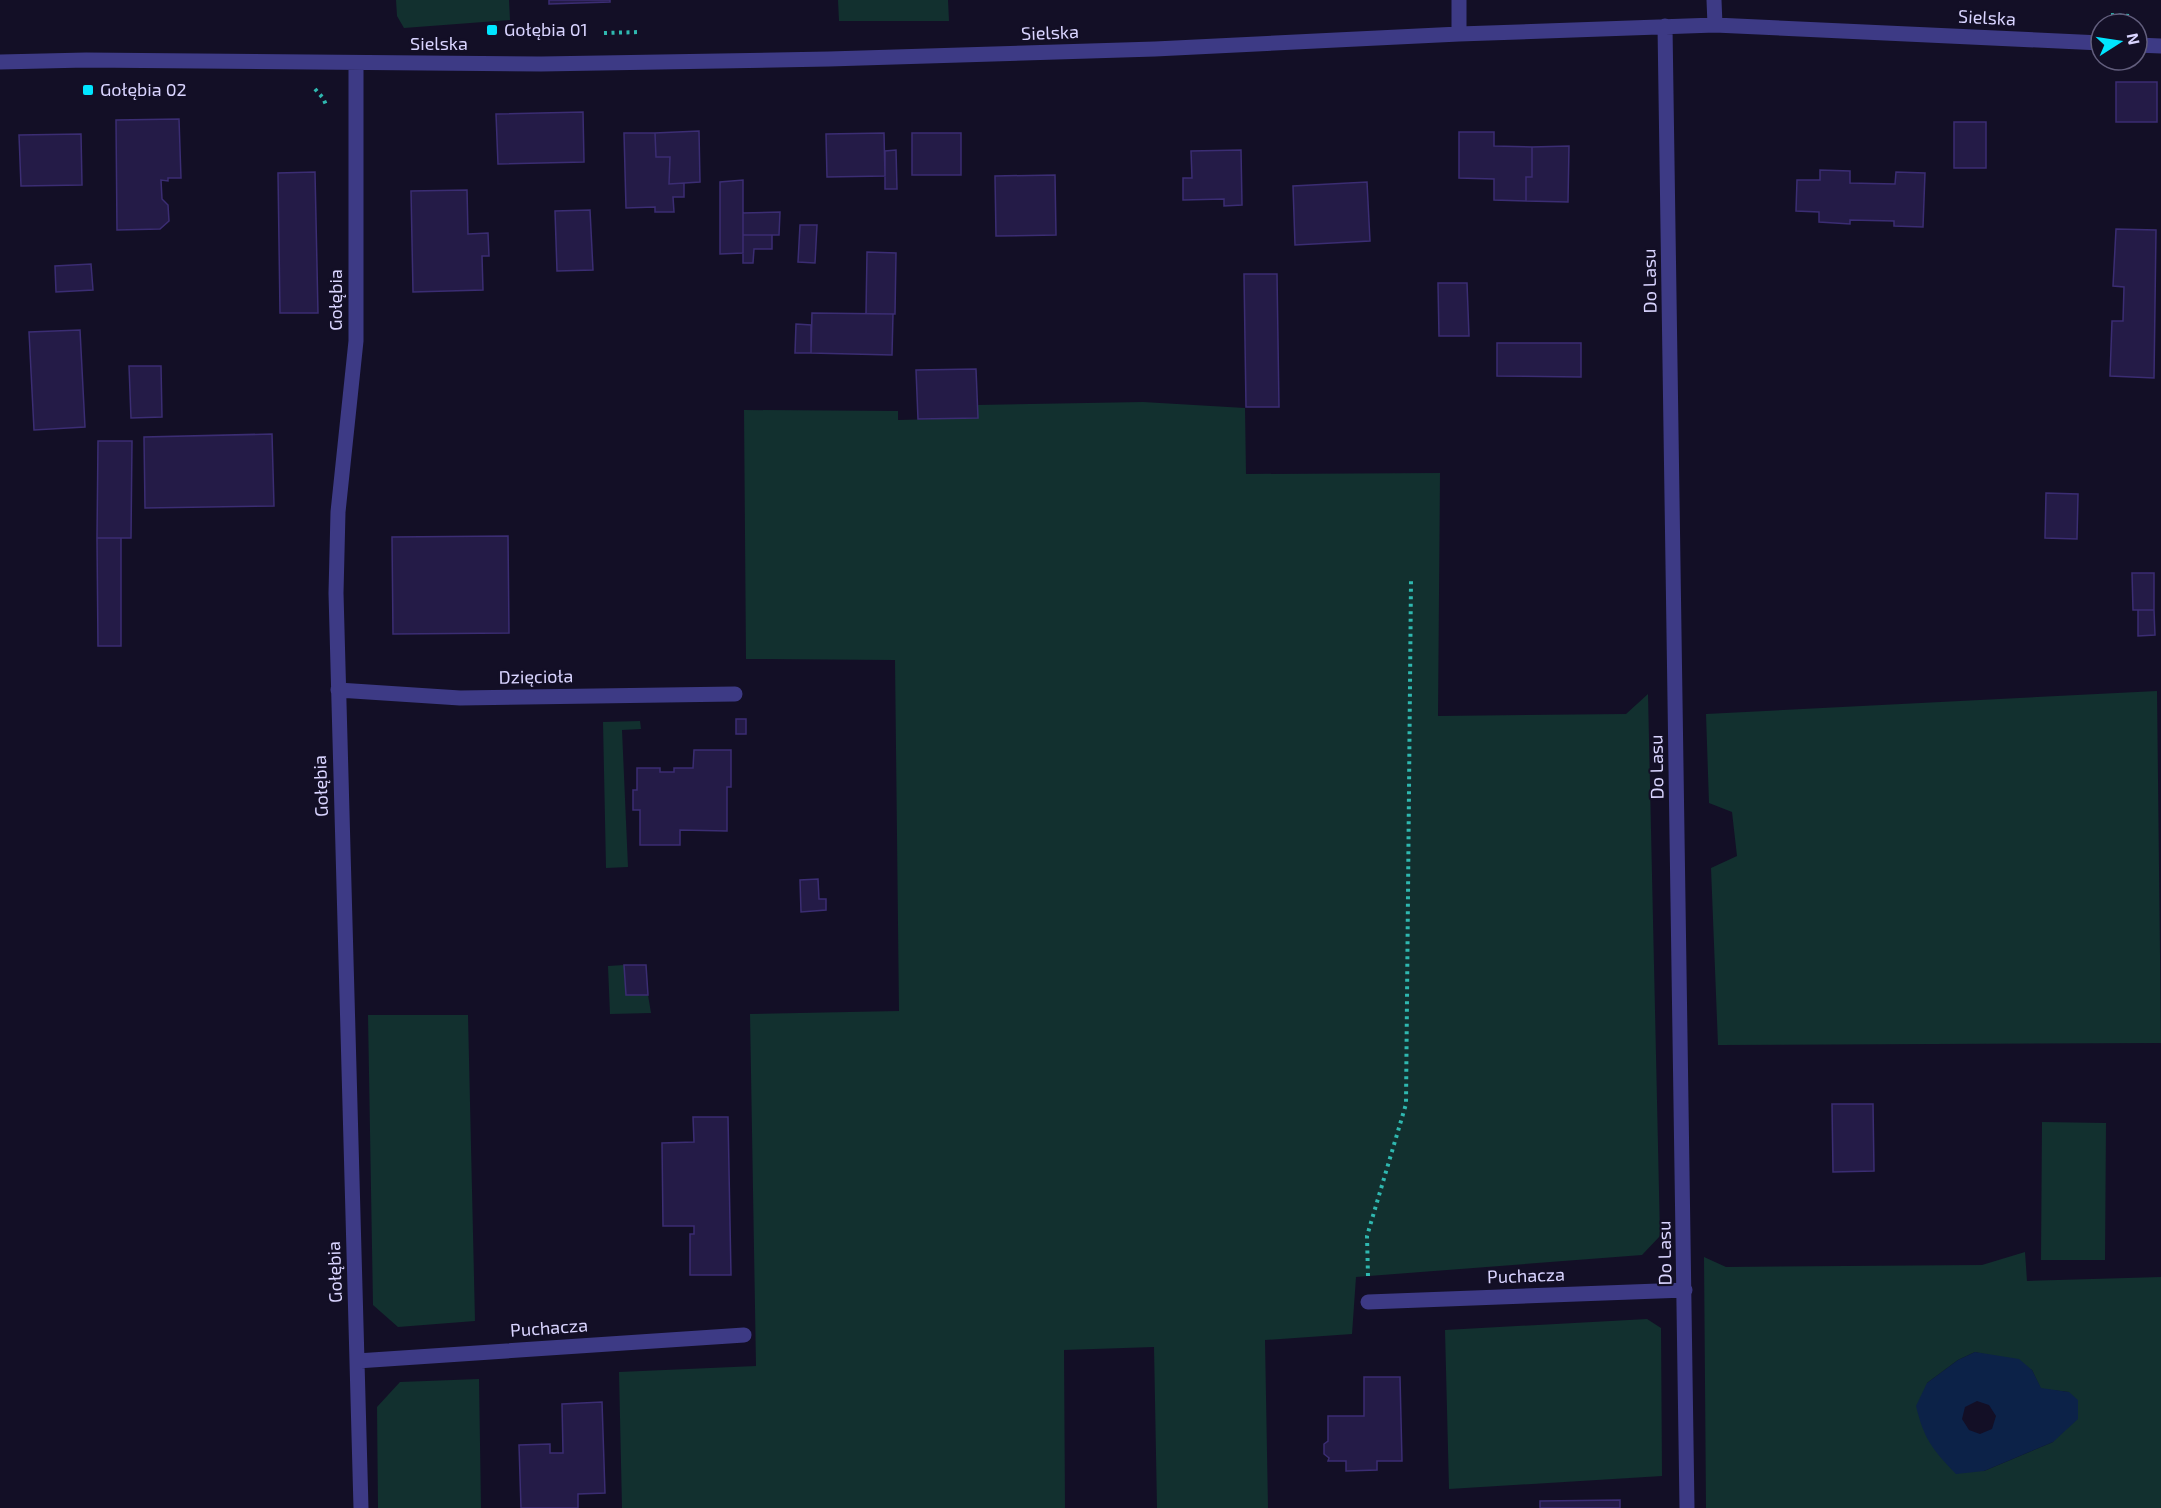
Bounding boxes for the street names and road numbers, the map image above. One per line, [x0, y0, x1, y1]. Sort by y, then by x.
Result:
street label: Sielska [1958, 5, 2016, 29]
street label: Sielska [1021, 20, 1079, 44]
street label: Sielska [410, 32, 468, 54]
street label: Do Lasu [1637, 248, 1661, 314]
street label: Gołębia [324, 269, 346, 331]
street label: Dzięcioła [499, 664, 573, 688]
street label: Do Lasu [1644, 734, 1668, 800]
street label: Gołębia [308, 755, 332, 817]
street label: Do Lasu [1652, 1220, 1676, 1286]
street label: Gołębia [322, 1241, 346, 1303]
street label: Puchacza [1487, 1263, 1565, 1287]
street label: Puchacza [509, 1313, 589, 1341]

